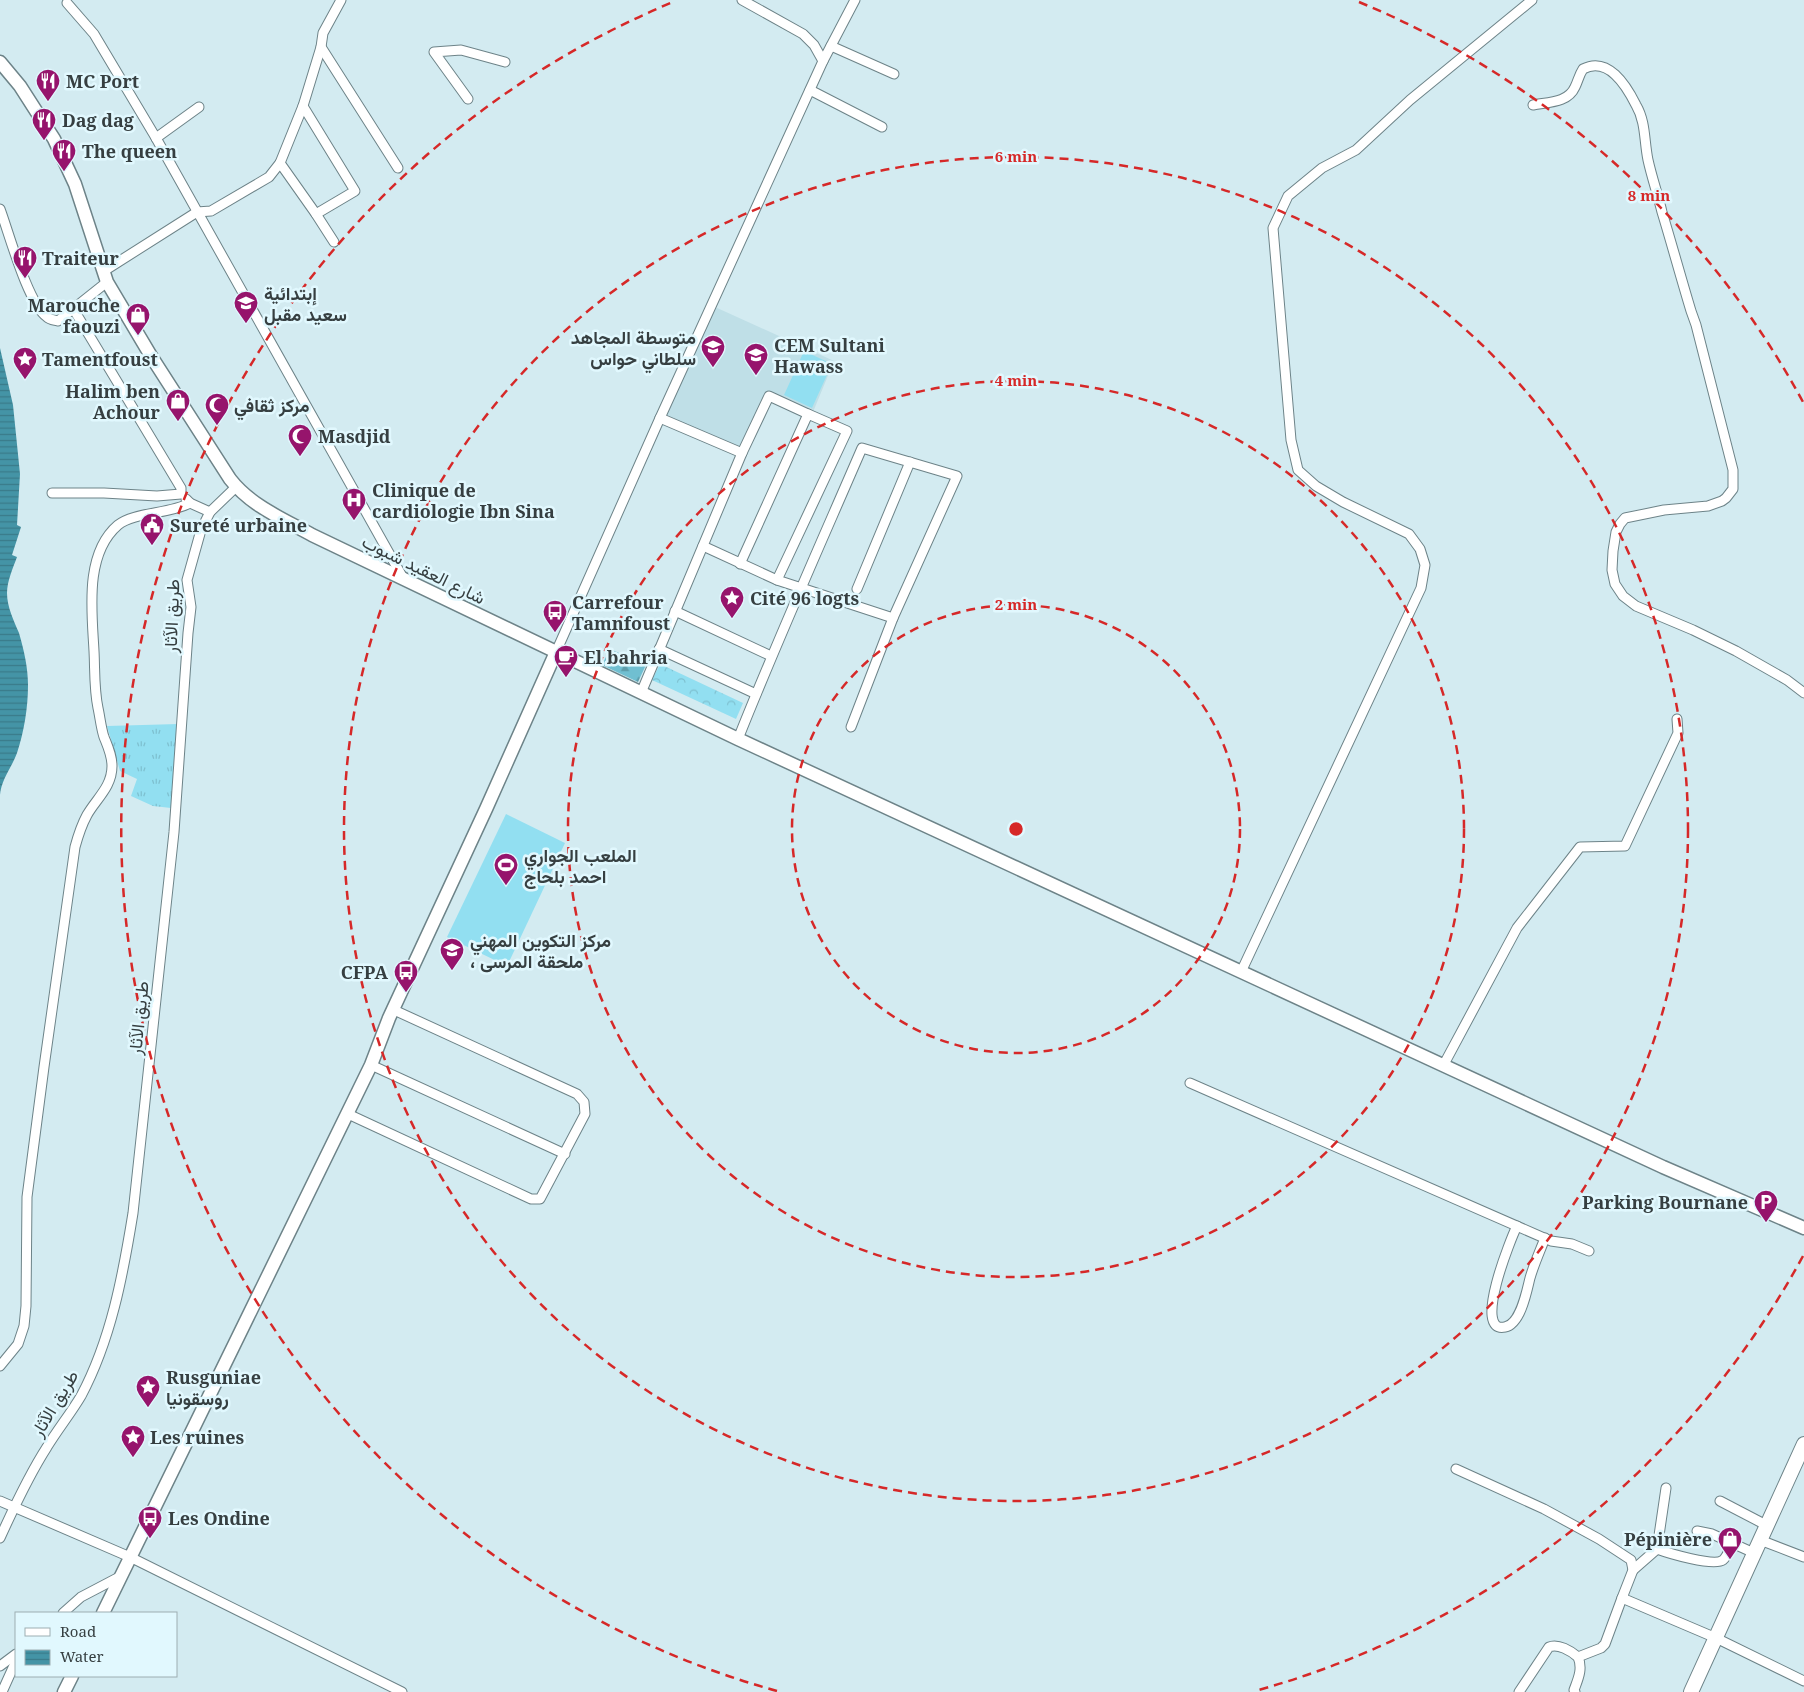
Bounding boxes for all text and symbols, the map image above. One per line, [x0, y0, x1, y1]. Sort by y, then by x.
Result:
restaurant icon: MC Port [35, 68, 61, 102]
place label: MC Port [66, 69, 139, 93]
restaurant icon: Dag dag [31, 107, 57, 141]
place label: Dag dag [62, 108, 135, 132]
restaurant icon: The queen [51, 138, 77, 172]
place label: The queen [82, 139, 177, 163]
text: 6 min [995, 146, 1037, 166]
text: 8 min [1628, 185, 1670, 205]
restaurant icon: Traiteur [12, 245, 38, 279]
place label: Traiteur [42, 246, 120, 270]
place label: إبتدائية سعيد مقبل [264, 281, 347, 326]
school or university icon: إبتدائية سعيد مقبل [233, 290, 259, 324]
place label: Marouche faouzi [28, 293, 121, 338]
shop icon: Marouche faouzi [125, 302, 151, 336]
place label: متوسطة المجاهد سلطاني حواس [571, 325, 696, 374]
place label: CEM Sultani Hawass [774, 333, 885, 378]
school or university icon: متوسطة المجاهد سلطاني حواس [700, 334, 726, 368]
school or university icon: CEM Sultani Hawass [743, 342, 769, 376]
place icon: Tamentfoust [12, 346, 38, 380]
place label: Tamentfoust [42, 347, 158, 371]
text: 4 min [995, 370, 1037, 390]
place label: Halim ben Achour [65, 379, 161, 424]
shop icon: Halim ben Achour [165, 388, 191, 422]
mosque icon: مركز ثقافي [204, 392, 230, 426]
place label: مركز ثقافي [234, 393, 310, 421]
mosque icon: Masdjid [287, 423, 313, 457]
place label: Masdjid [318, 424, 391, 448]
place label: Clinique de cardiologie Ibn Sina [372, 478, 555, 523]
hospital icon: Clinique de cardiologie Ibn Sina [341, 487, 367, 521]
public building icon: Sureté urbaine [139, 512, 165, 546]
place label: Sureté urbaine [170, 513, 307, 537]
street label: شارع العقيد شبوب [358, 529, 490, 610]
street label: طريق الآثار [158, 579, 184, 654]
place icon: Cité 96 logts [719, 585, 745, 619]
place label: Cité 96 logts [750, 586, 859, 610]
place label: Carrefour Tamnfoust [572, 590, 670, 635]
text: 2 min [995, 594, 1037, 614]
bus stop icon: Carrefour Tamnfoust [542, 599, 568, 633]
cafe icon: El bahria [553, 644, 579, 678]
place label: El bahria [584, 645, 668, 669]
centre of rings [1007, 820, 1025, 838]
place label: الملعب الجواري احمد بلحاج [524, 843, 637, 889]
sports icon: الملعب الجواري احمد بلحاج [493, 852, 519, 886]
place label: مركز التكوين المهني ، ملحقة المرسى [470, 928, 611, 973]
school or university icon: مركز التكوين المهني ، ملحقة المرسى [439, 937, 465, 971]
bus stop icon: CFPA [393, 959, 419, 993]
place label: CFPA [341, 960, 388, 984]
street label: طريق الآثار [122, 980, 154, 1057]
parking icon: Parking Bournane [1753, 1189, 1779, 1223]
place label: Parking Bournane [1582, 1190, 1748, 1214]
street label: طريق الآثار [24, 1365, 83, 1442]
place label: Rusguniae روسقونيا [166, 1365, 261, 1410]
place icon: Rusguniae روسقونيا [135, 1374, 161, 1408]
place icon: Les ruines [120, 1424, 146, 1458]
place label: Les ruines [150, 1425, 244, 1449]
bus stop icon: Les Ondine [137, 1505, 163, 1539]
place label: Les Ondine [168, 1506, 270, 1530]
shop icon: Pépinière [1717, 1526, 1743, 1560]
place label: Pépinière [1624, 1527, 1712, 1551]
legend [15, 1612, 178, 1677]
text: Road [60, 1621, 96, 1641]
text: Water [60, 1646, 103, 1666]

